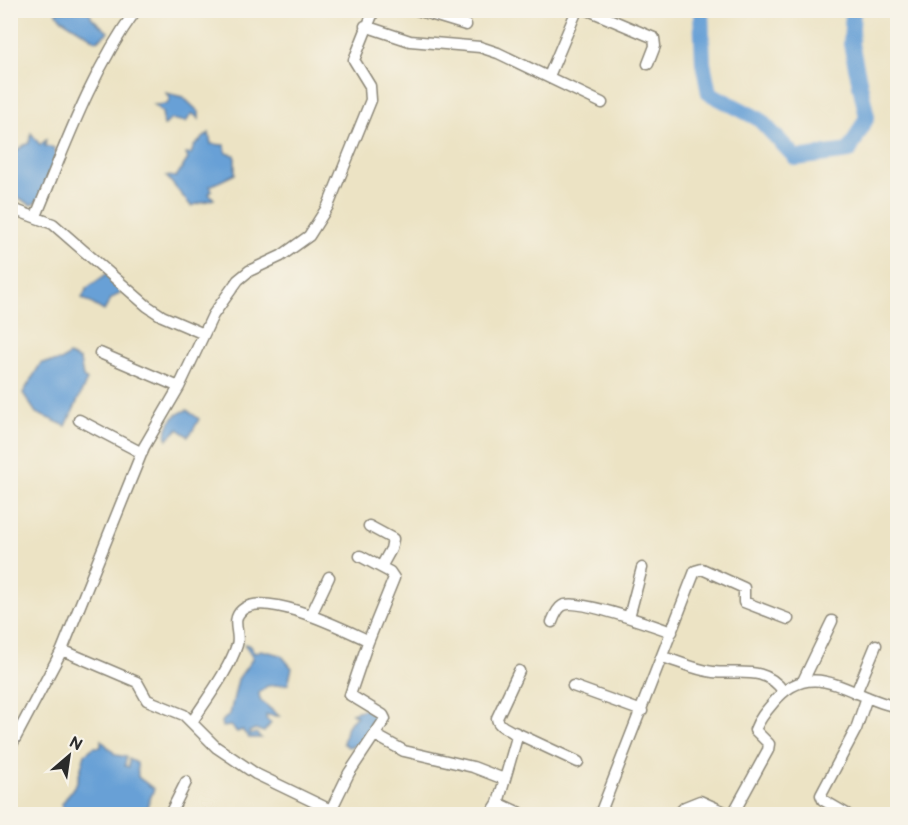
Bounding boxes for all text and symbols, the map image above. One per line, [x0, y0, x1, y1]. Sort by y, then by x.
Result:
north arrow [39, 726, 99, 786]
text: N [66, 733, 85, 755]

